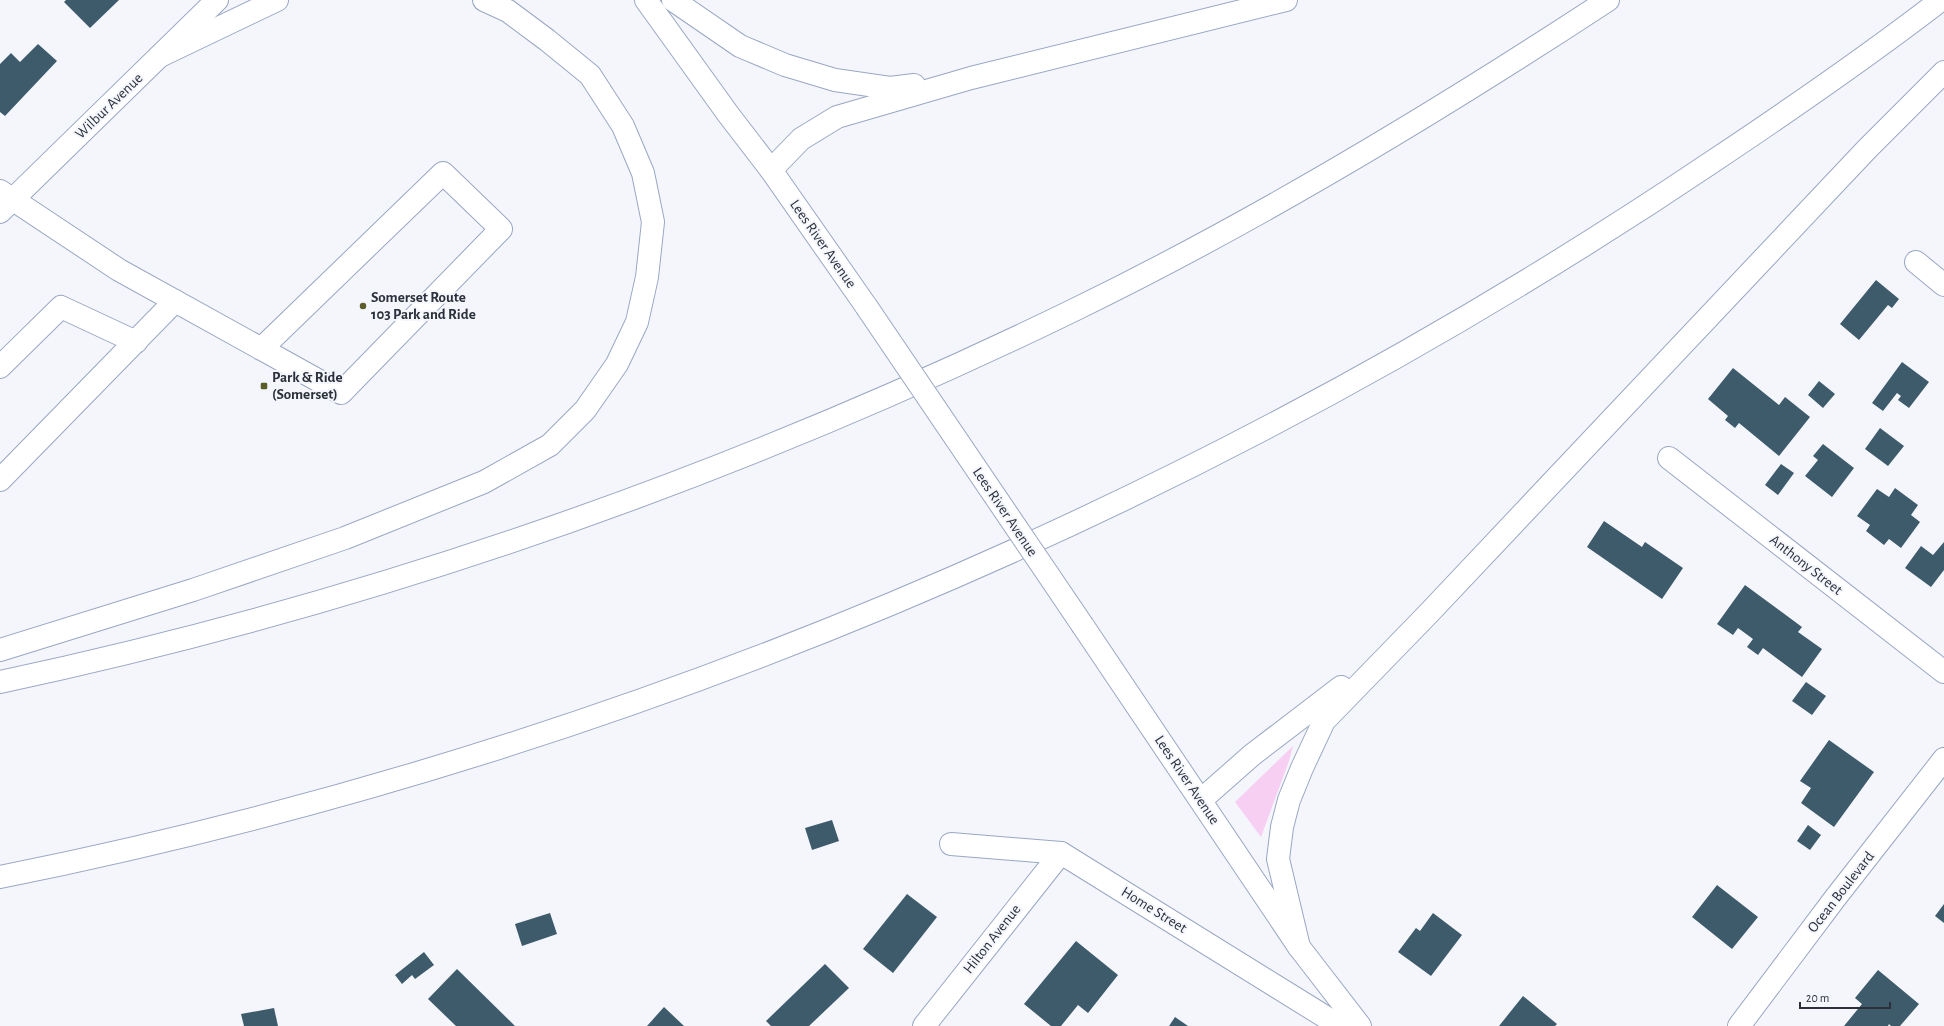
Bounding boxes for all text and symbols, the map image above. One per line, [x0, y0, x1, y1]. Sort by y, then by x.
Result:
street label: Wilbur Avenue [72, 70, 146, 142]
street label: Lees River Avenue [787, 197, 859, 291]
place label: Somerset Route 103 Park and Ride [371, 290, 476, 322]
marker: Somerset Route 103 Park and Ride [358, 301, 368, 311]
place label: Park & Ride (Somerset) [272, 370, 343, 402]
marker: Park & Ride (Somerset) [259, 381, 269, 391]
street label: Lees River Avenue [970, 465, 1040, 559]
street label: Anthony Street [1767, 532, 1845, 598]
street label: Lees River Avenue [1152, 733, 1222, 827]
street label: Ocean Boulevard [1805, 849, 1877, 935]
street label: Home Street [1119, 884, 1189, 936]
street label: Hilton Avenue [960, 901, 1024, 976]
scale bar [1800, 984, 1890, 1010]
text: 20 m [1806, 992, 1829, 1004]

